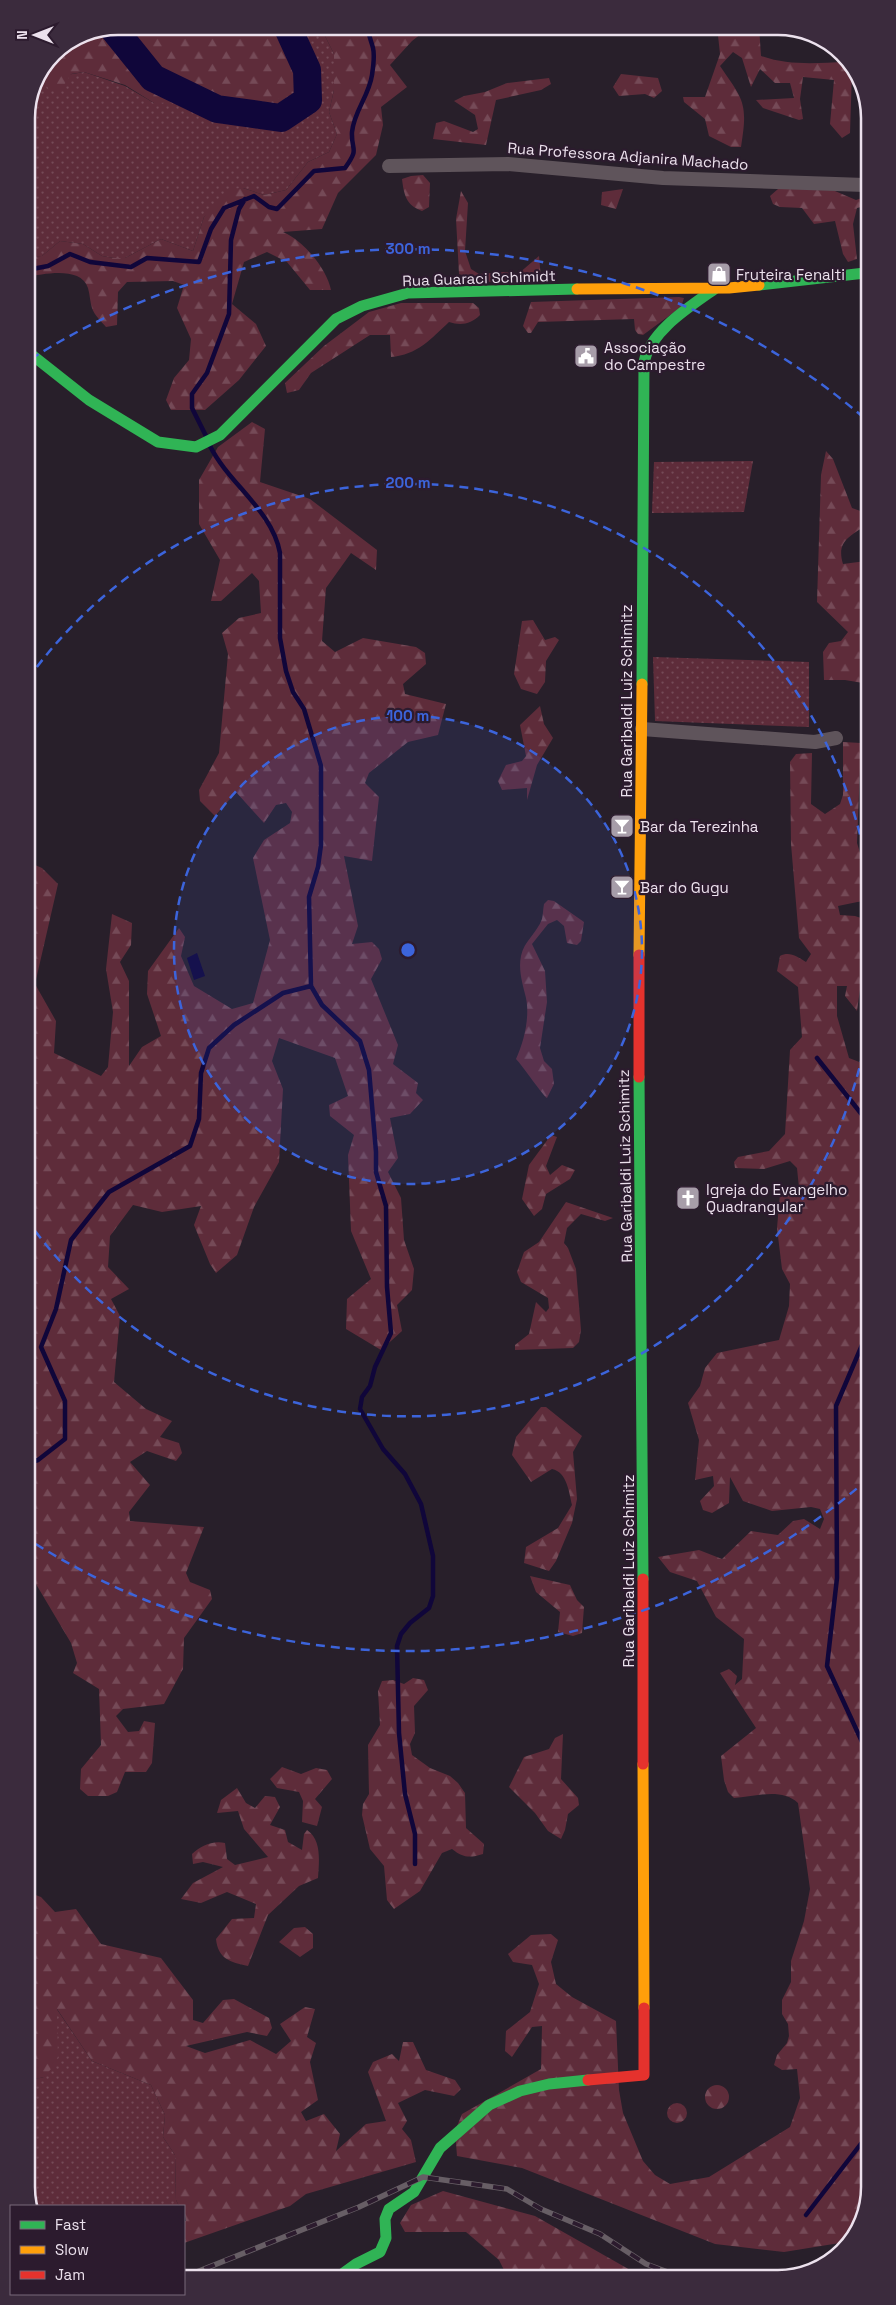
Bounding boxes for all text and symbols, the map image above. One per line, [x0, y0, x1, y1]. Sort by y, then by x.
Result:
north arrow [10, 10, 60, 60]
text: N [13, 30, 31, 40]
street label: Rua Professora Adjanira Machado [507, 138, 749, 174]
text: 300 m [385, 239, 431, 258]
shop icon: Fruteira Fenalti [706, 261, 732, 287]
place label: Fruteira Fenalti [736, 265, 845, 284]
street label: Rua Guaraci Schimidt [402, 266, 556, 290]
place label: Associação do Campestre [604, 338, 705, 374]
public building icon: Associação do Campestre [573, 343, 599, 369]
text: 200 m [386, 473, 430, 492]
street label: Rua Garibaldi Luiz Schimitz [617, 604, 636, 798]
text: 100 m [387, 706, 429, 725]
bar icon: Bar da Terezinha [609, 813, 635, 839]
place label: Bar da Terezinha [640, 817, 759, 836]
bar icon: Bar do Gugu [609, 874, 635, 900]
place label: Bar do Gugu [640, 878, 729, 897]
centre of rings [399, 941, 417, 959]
street label: Rua Garibaldi Luiz Schimitz [614, 1069, 636, 1263]
place label: Igreja do Evangelho Quadrangular [706, 1180, 847, 1216]
church icon: Igreja do Evangelho Quadrangular [675, 1185, 701, 1211]
street label: Rua Garibaldi Luiz Schimitz [619, 1474, 638, 1668]
legend [10, 2205, 185, 2295]
text: Fast [55, 2215, 86, 2234]
text: Slow [55, 2240, 89, 2259]
text: Jam [55, 2265, 85, 2284]

